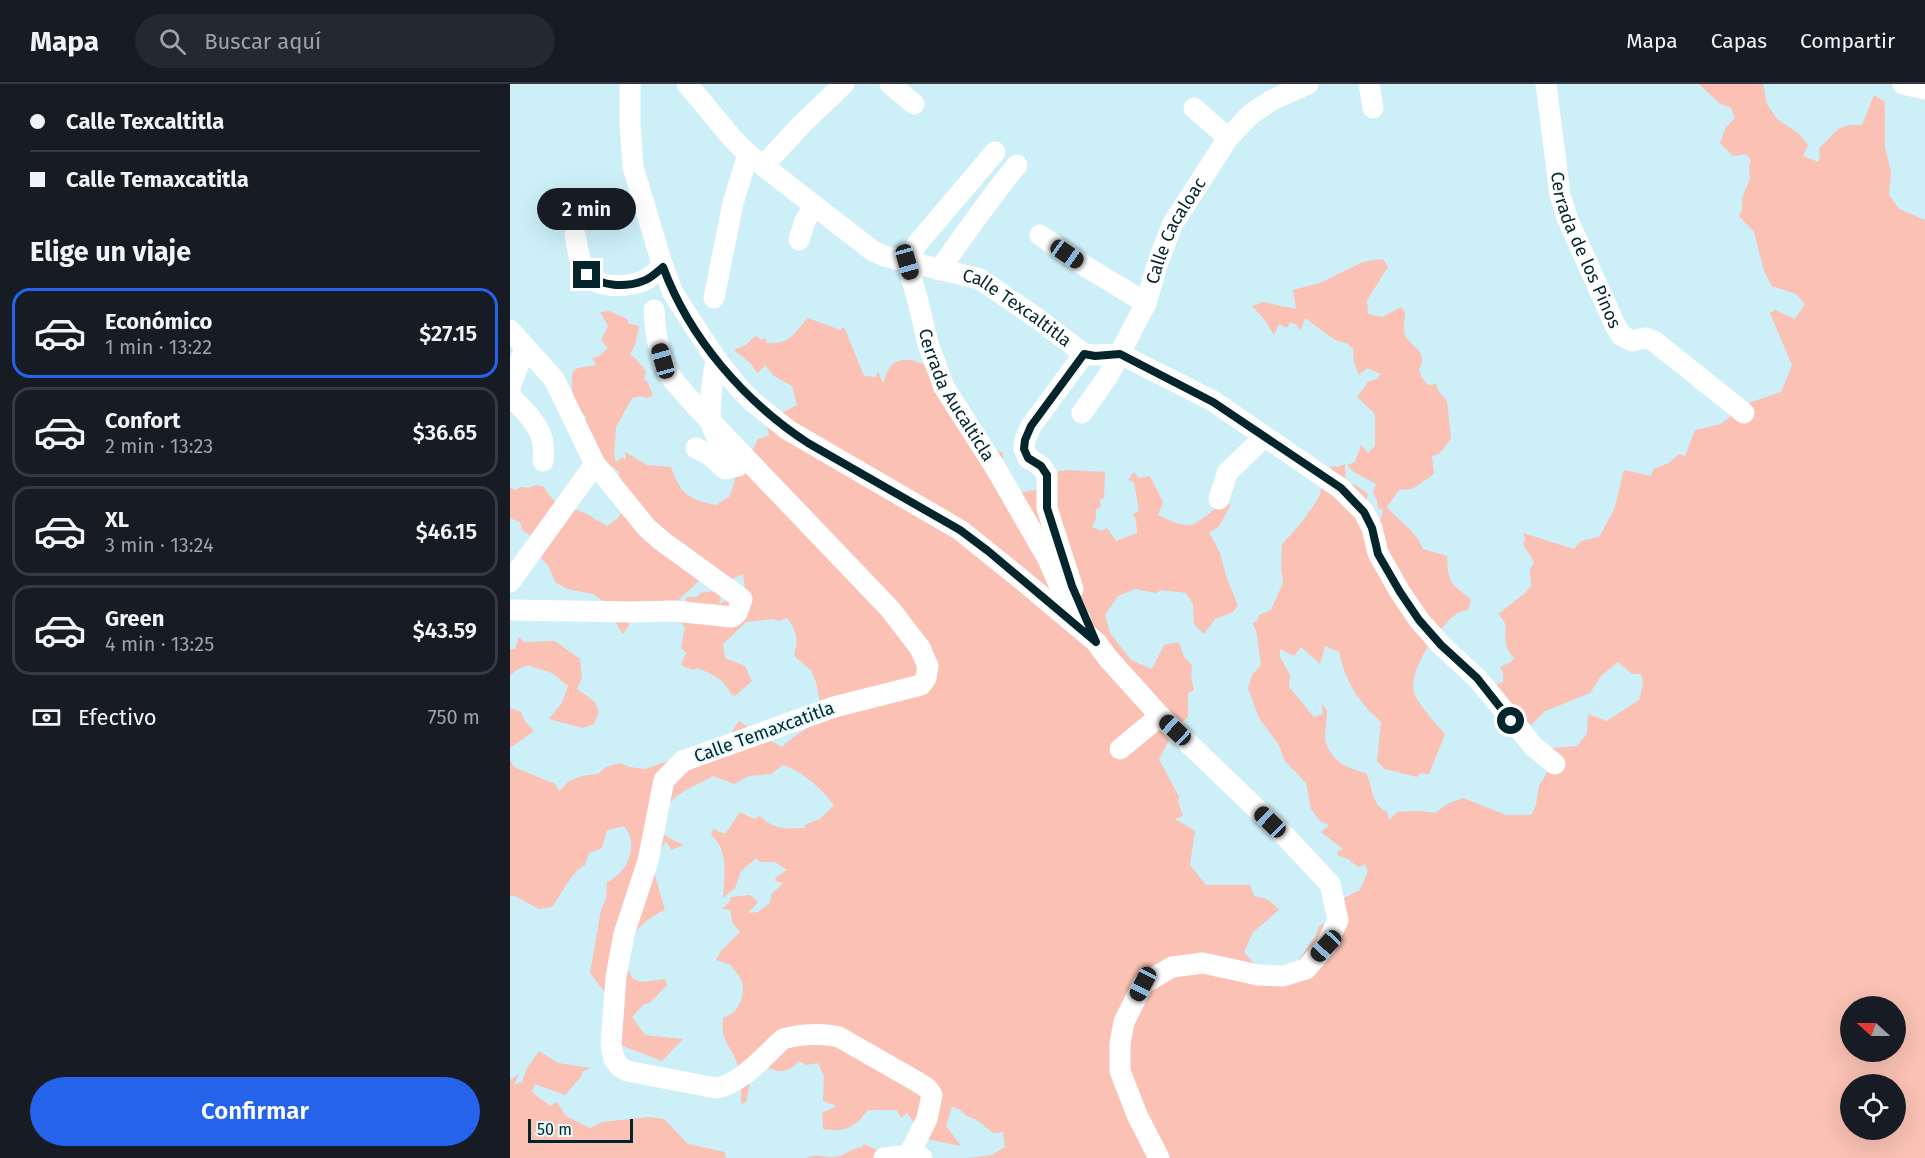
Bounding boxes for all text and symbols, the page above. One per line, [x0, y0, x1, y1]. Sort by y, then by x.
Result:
search box [135, 14, 555, 68]
text: Mapa [30, 25, 99, 58]
icon: search [156, 25, 189, 58]
text: Buscar aquí [204, 28, 321, 55]
text: Mapa [1626, 28, 1678, 54]
text: Capas [1711, 28, 1767, 54]
text: Compartir [1800, 28, 1895, 54]
text: Calle Texcaltitla [66, 108, 224, 135]
text: Calle Temaxcatitla [66, 166, 249, 193]
street label: Cerrada de los Pinos [1546, 170, 1626, 332]
street label: Calle Cacaloac [1141, 173, 1211, 287]
callout: 2 min [538, 188, 637, 230]
text: 2 min [562, 197, 611, 221]
text: Elige un viaje [30, 236, 191, 268]
car [1047, 236, 1087, 272]
car [893, 242, 921, 282]
route end [573, 261, 600, 288]
street label: Calle Texcaltitla [960, 264, 1076, 352]
icon: car [33, 306, 87, 360]
text: Económico [105, 308, 212, 335]
text: $27.15 [419, 320, 477, 347]
street label: Cerrada Aucalticla [914, 326, 999, 465]
text: 1 min · 13:22 [105, 335, 212, 359]
car [649, 341, 677, 381]
icon: car [33, 405, 87, 459]
text: Confort [105, 407, 181, 434]
text: $36.65 [413, 419, 477, 446]
text: 2 min · 13:23 [105, 434, 213, 458]
icon: car [33, 504, 87, 558]
text: XL [105, 506, 129, 533]
text: $46.15 [416, 518, 477, 545]
text: 3 min · 13:24 [105, 533, 214, 557]
icon: car [33, 603, 87, 657]
text: Green [105, 605, 164, 632]
text: $43.59 [413, 617, 477, 644]
text: 4 min · 13:25 [105, 632, 214, 656]
street label: Calle Temaxcatitla [691, 696, 837, 768]
icon: cash [30, 701, 63, 734]
text: Efectivo [78, 704, 157, 731]
text: 750 m [428, 705, 480, 729]
route start [1497, 707, 1524, 734]
car [1156, 711, 1194, 749]
car [1251, 803, 1289, 841]
car [1307, 927, 1345, 965]
car [1127, 964, 1159, 1004]
north arrow [1840, 996, 1906, 1062]
map controls [1840, 996, 1906, 1140]
button: locate [1840, 1074, 1906, 1140]
button: Confirmar [30, 1077, 480, 1146]
scale bar [528, 1116, 633, 1144]
text: 50 m [537, 1120, 572, 1139]

